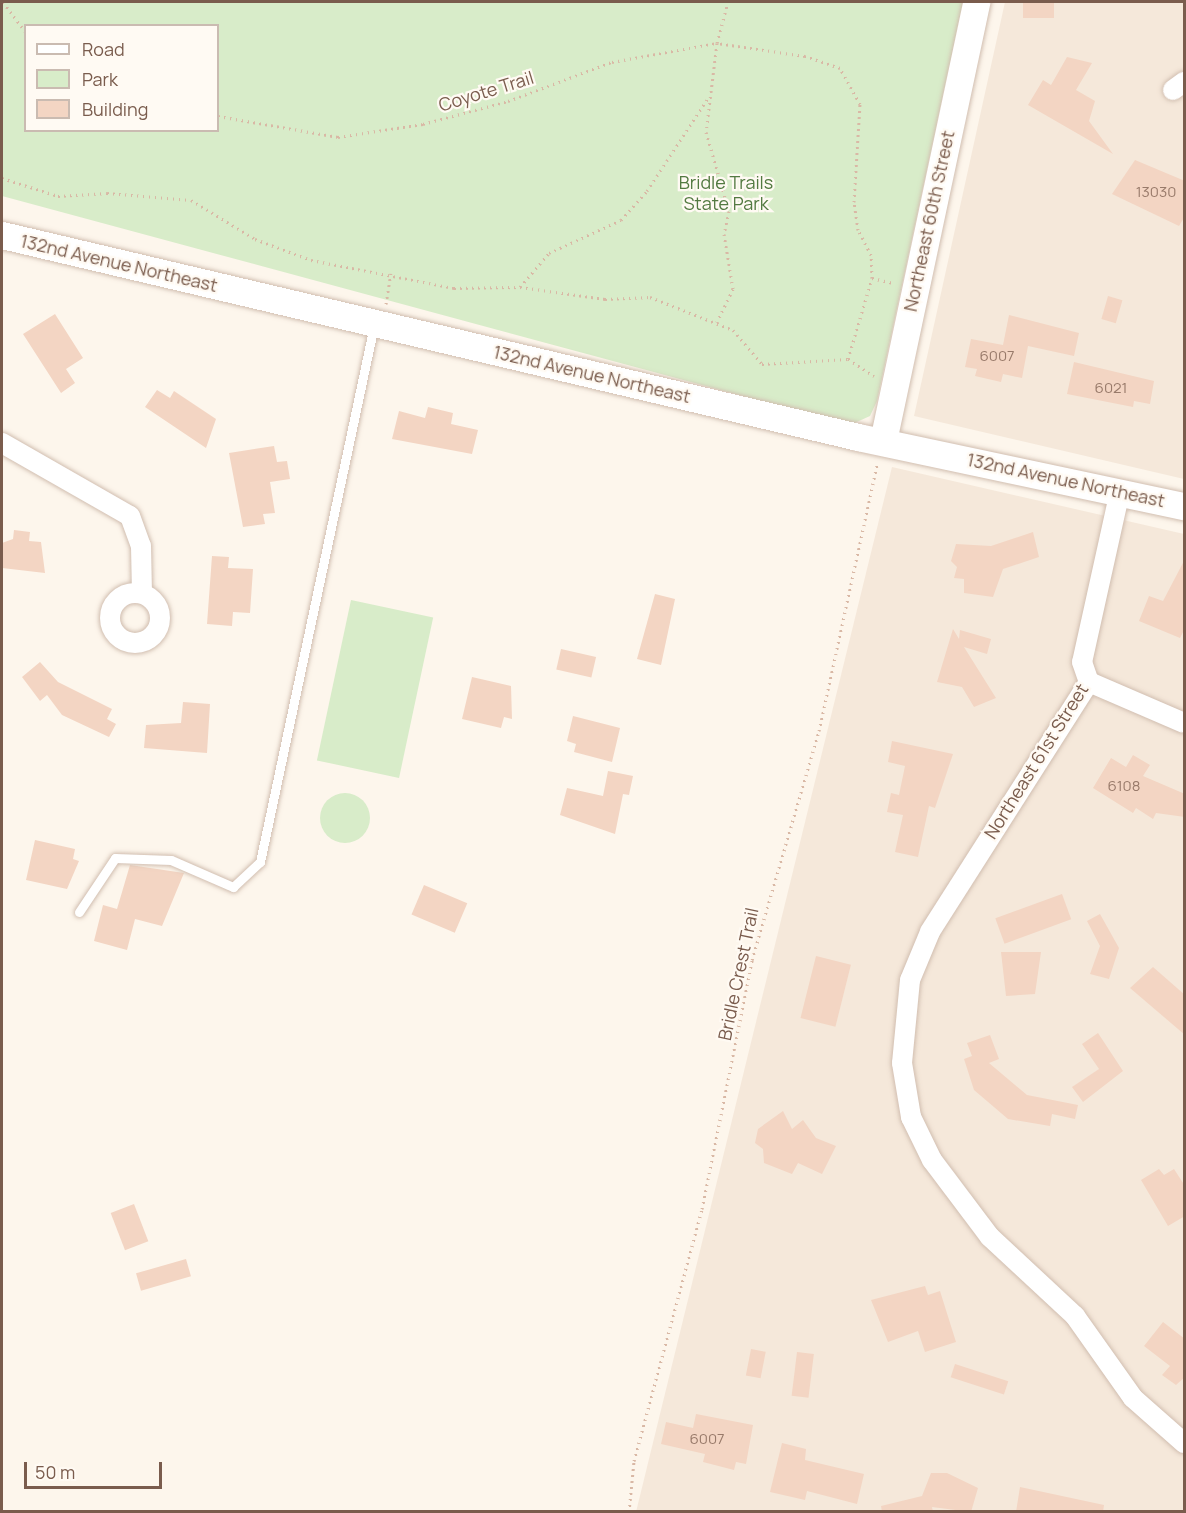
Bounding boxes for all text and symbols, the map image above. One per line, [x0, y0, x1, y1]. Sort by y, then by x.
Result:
legend [24, 24, 219, 132]
text: Road [82, 37, 125, 61]
street label: Coyote Trail [436, 66, 536, 116]
text: Park [82, 67, 118, 91]
text: Building [82, 97, 148, 121]
street label: Northeast 60th Street [899, 129, 959, 313]
park label: Bridle Trails State Park [679, 172, 773, 214]
house number: 13030 [1136, 183, 1176, 201]
street label: 132nd Avenue Northeast [18, 230, 220, 296]
street label: 132nd Avenue Northeast [491, 341, 693, 407]
house number: 6007 [979, 347, 1015, 365]
house number: 6021 [1095, 379, 1127, 397]
street label: 132nd Avenue Northeast [965, 448, 1167, 512]
street label: Northeast 61st Street [979, 679, 1093, 843]
house number: 6108 [1108, 777, 1140, 795]
street label: Bridle Crest Trail [713, 906, 763, 1042]
house number: 6007 [689, 1430, 725, 1448]
scale bar [27, 1450, 165, 1488]
text: 50 m [35, 1460, 75, 1484]

